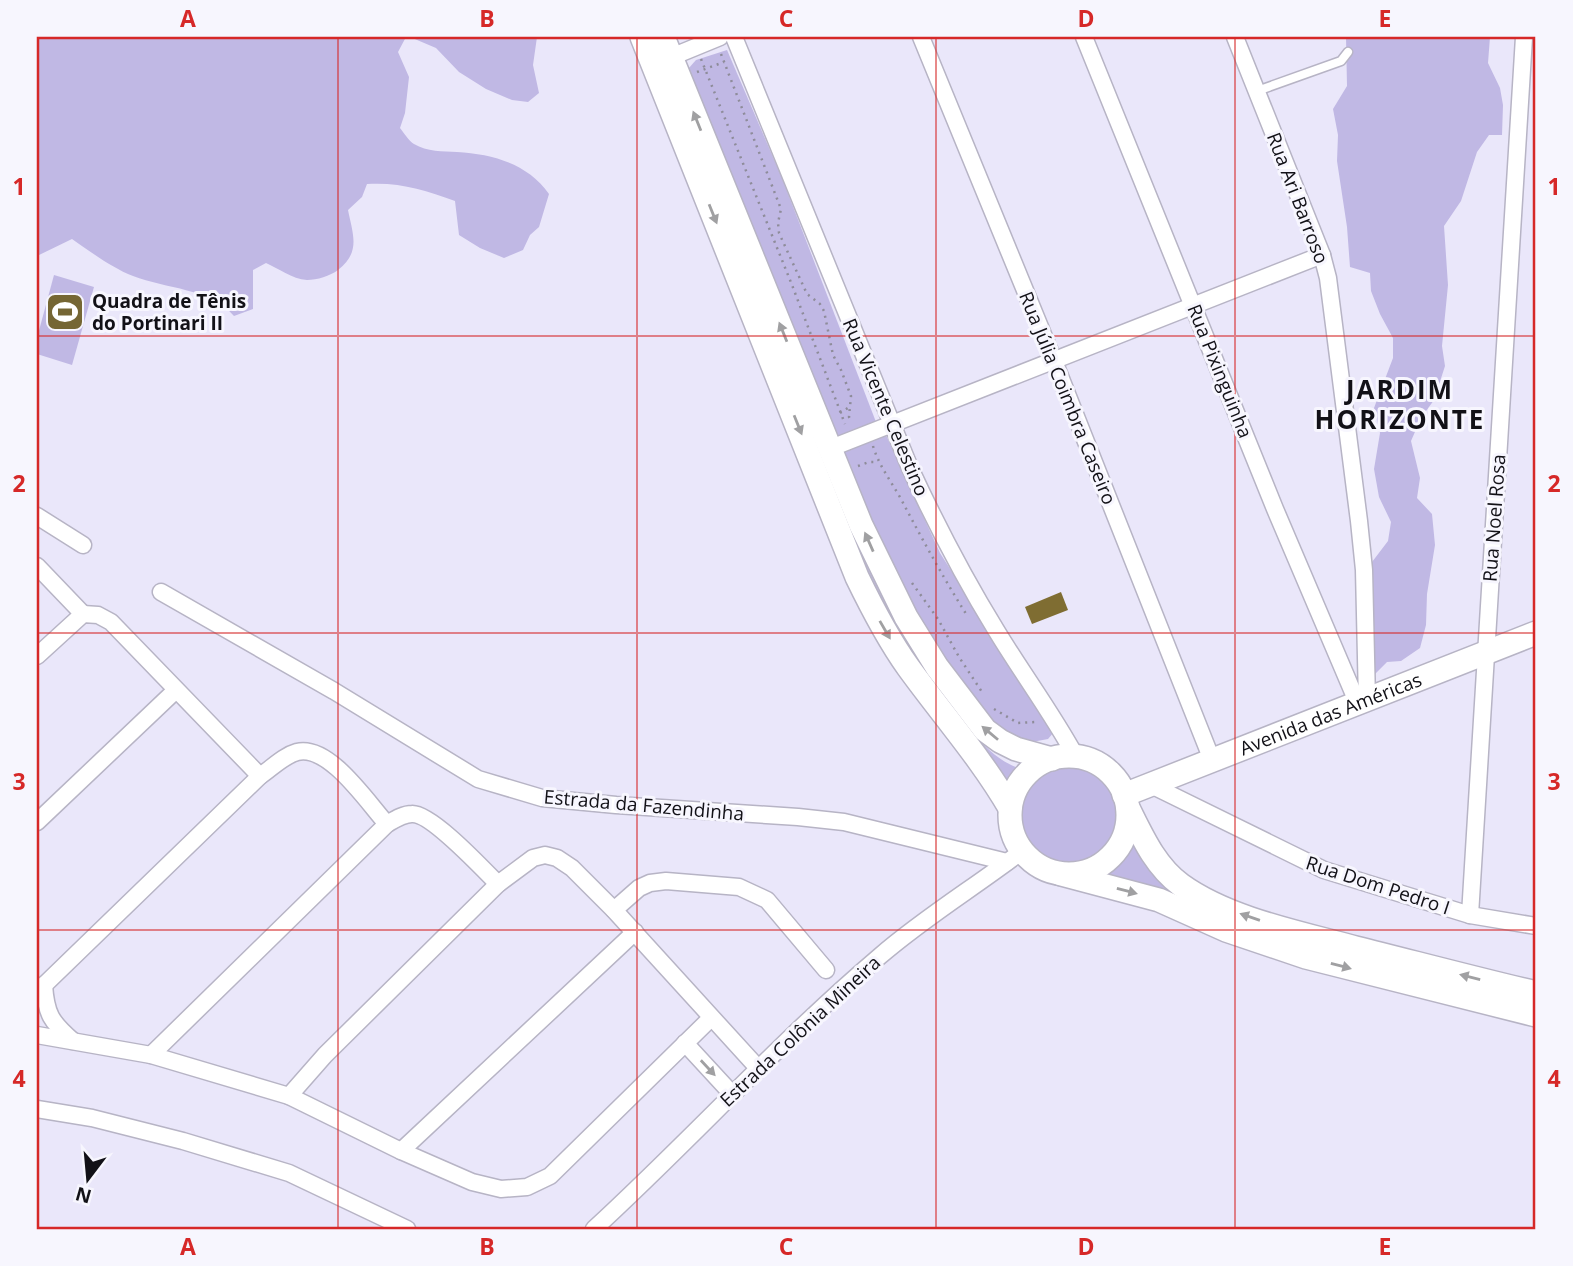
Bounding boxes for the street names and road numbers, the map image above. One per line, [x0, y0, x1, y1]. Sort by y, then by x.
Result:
street label: Rua Ari Barroso [1261, 129, 1335, 267]
street label: Rua Júlia Coimbra Caseiro [1013, 288, 1123, 508]
street label: Rua Pixinguinha [1181, 300, 1259, 442]
street label: Rua Vicente Celestino [837, 314, 935, 500]
street label: Rua Noel Rosa [1477, 453, 1511, 583]
street label: Avenida das Américas [1236, 666, 1425, 761]
street label: Estrada da Fazendinha [543, 783, 745, 827]
street label: Rua Dom Pedro I [1303, 849, 1453, 921]
street label: Estrada Colônia Mineira [714, 950, 886, 1112]

